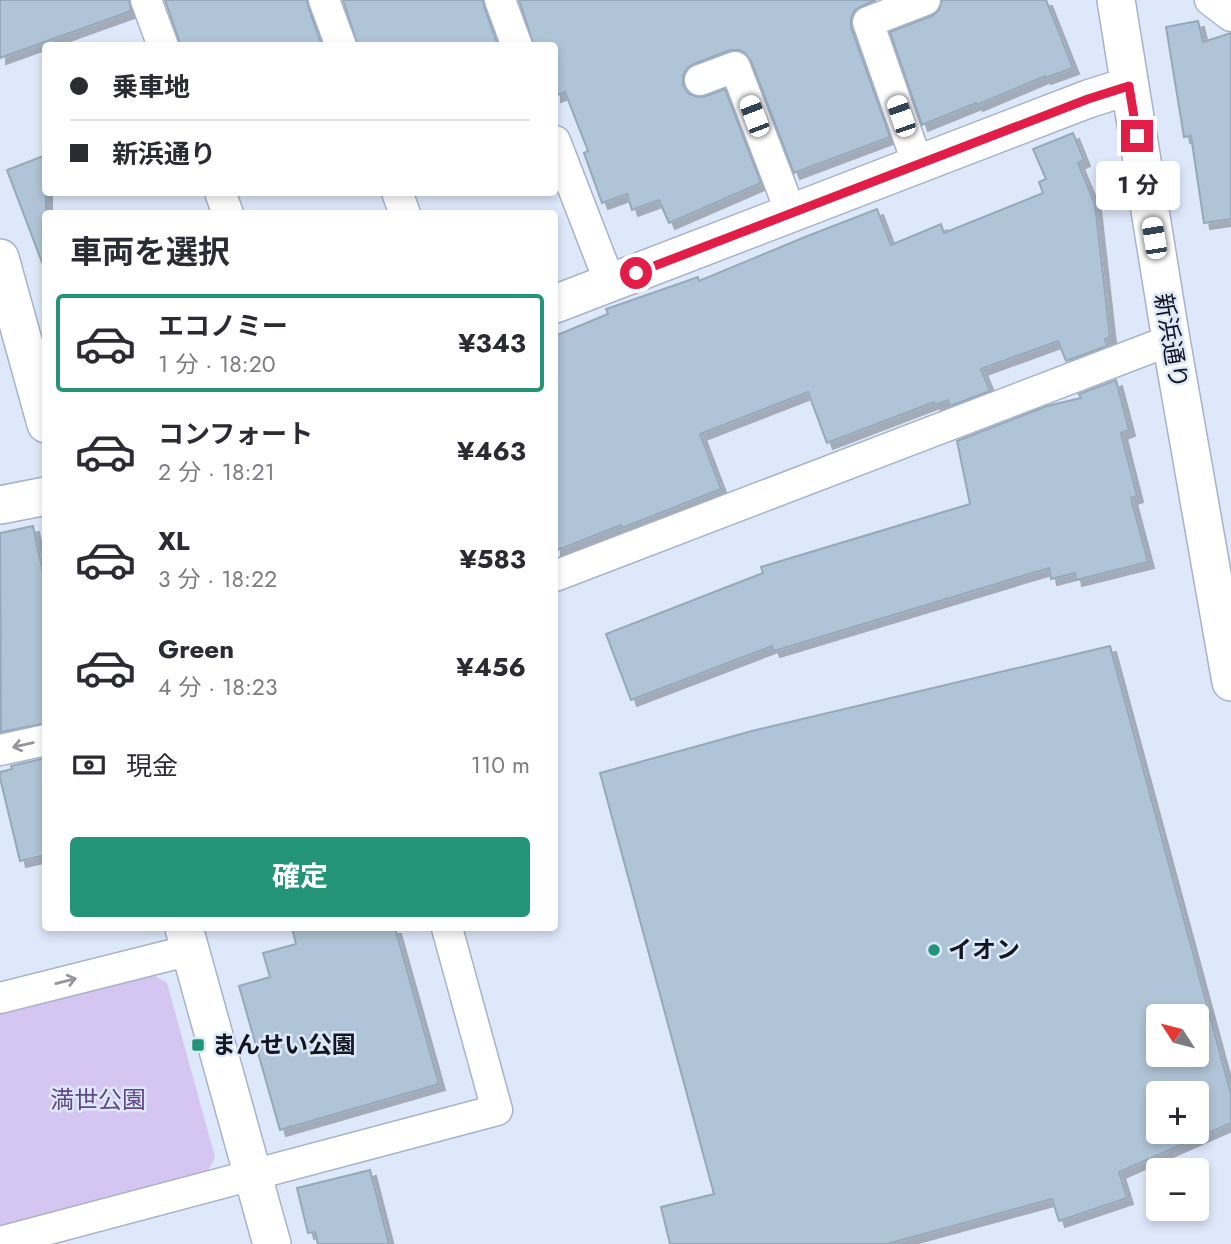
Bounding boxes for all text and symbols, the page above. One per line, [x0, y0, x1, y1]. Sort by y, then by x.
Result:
text: 乗車地 [112, 68, 190, 106]
car [737, 93, 772, 139]
car [885, 93, 918, 139]
route end [1121, 120, 1153, 152]
text: 新浜通り [112, 135, 216, 173]
callout: 1 分 [1095, 160, 1179, 210]
text: 1 分 [1117, 168, 1159, 202]
car [1141, 216, 1168, 260]
text: 車両を選択 [70, 229, 230, 275]
route start [620, 257, 652, 289]
street label: 新浜通り [1146, 291, 1197, 391]
text: エコノミー [158, 307, 288, 345]
icon: car [74, 312, 137, 375]
text: ¥343 [458, 324, 526, 362]
text: 1 分 · 18:20 [158, 347, 276, 381]
text: コンフォート [158, 415, 313, 453]
icon: car [74, 420, 137, 483]
text: ¥463 [457, 432, 526, 470]
text: 2 分 · 18:21 [158, 455, 275, 489]
text: XL [158, 522, 190, 560]
icon: car [74, 528, 137, 591]
text: ¥583 [459, 540, 526, 578]
text: 3 分 · 18:22 [158, 562, 277, 596]
text: Green [158, 630, 234, 668]
icon: car [74, 636, 137, 699]
text: ¥456 [456, 648, 526, 686]
text: 4 分 · 18:23 [158, 670, 277, 704]
one-way arrow [12, 739, 35, 752]
icon: cash [70, 746, 108, 784]
text: 現金 [126, 747, 178, 785]
text: 110 m [471, 748, 530, 782]
button: 確定 [70, 837, 530, 917]
place label: イオン [948, 932, 1020, 967]
marker: イオン [926, 942, 942, 958]
one-way arrow [54, 974, 77, 987]
north arrow [1146, 1004, 1209, 1068]
map controls [1146, 1004, 1209, 1221]
place label: まんせい公園 [212, 1027, 356, 1062]
marker: まんせい公園 [190, 1037, 206, 1053]
button: + [1146, 1081, 1209, 1144]
park label: 満世公園 [50, 1082, 146, 1117]
button: − [1146, 1158, 1209, 1221]

